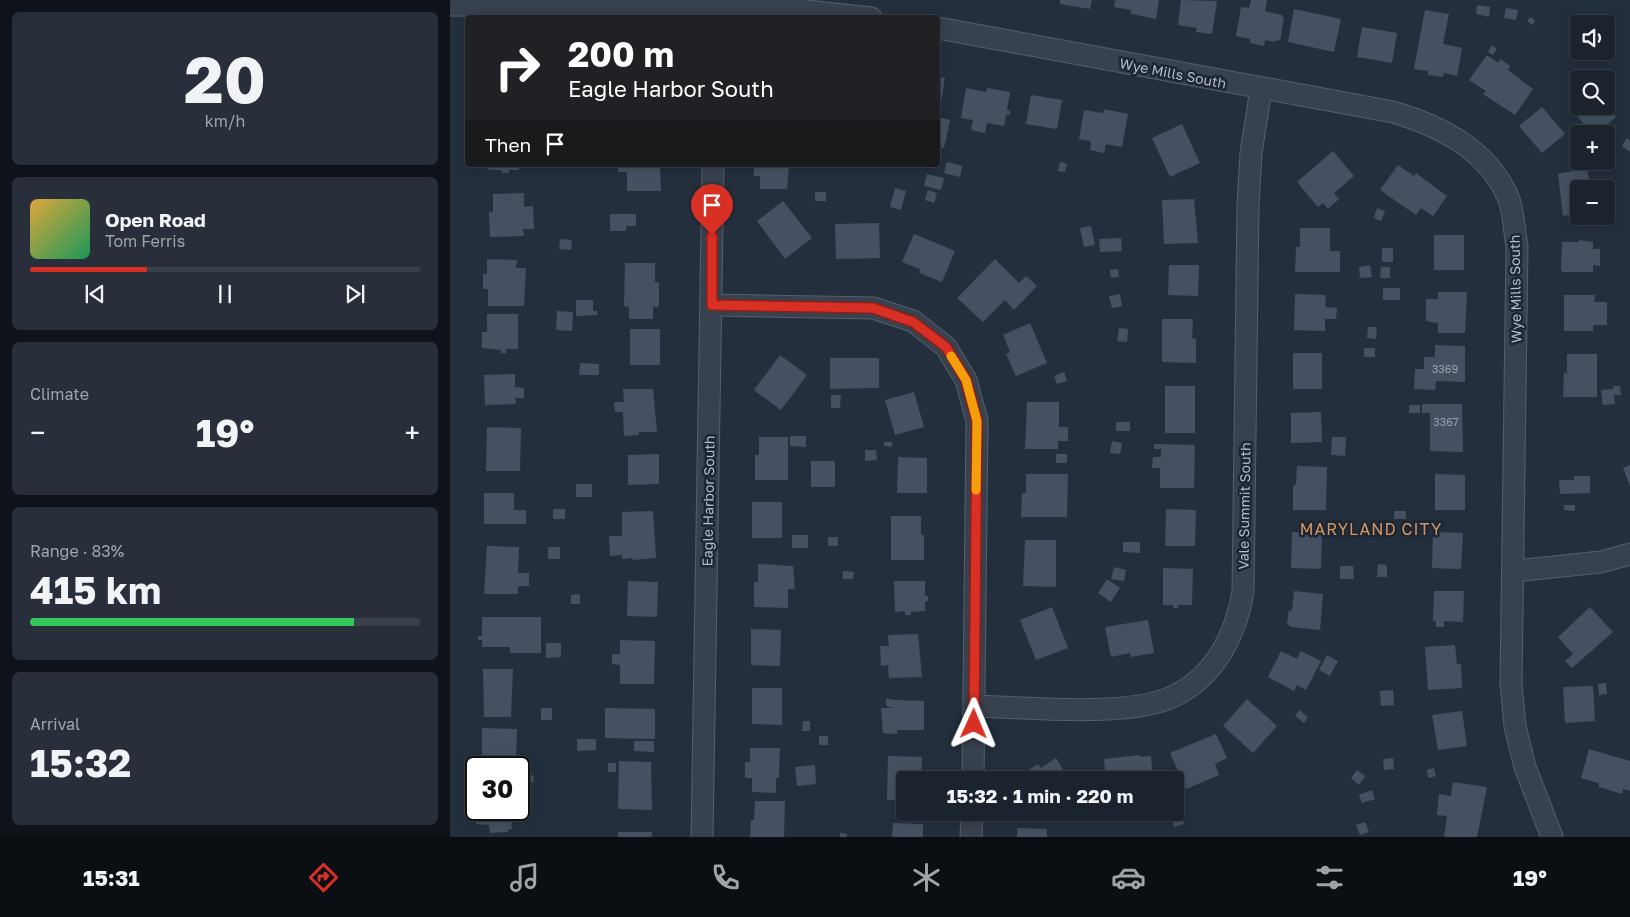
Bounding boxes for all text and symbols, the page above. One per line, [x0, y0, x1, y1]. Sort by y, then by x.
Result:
map controls [1570, 15, 1615, 225]
button: sound [1570, 15, 1615, 60]
text: 200 m [568, 33, 674, 75]
icon: right [485, 35, 550, 100]
text: 20 [184, 39, 266, 117]
street label: Wye Mills South [1118, 54, 1228, 92]
button: search [1570, 70, 1615, 115]
text: Eagle Harbor South [568, 75, 774, 102]
text: km/h [205, 111, 245, 131]
button: + [1570, 125, 1615, 170]
icon: arrive [541, 130, 569, 158]
text: Then [485, 133, 531, 156]
button: − [1570, 180, 1615, 225]
pin [691, 184, 733, 235]
icon: arrive [698, 191, 726, 219]
text: Open Road [105, 208, 206, 231]
text: Tom Ferris [105, 231, 185, 251]
street label: Wye Mills South [1506, 235, 1524, 343]
icon: previous [81, 280, 109, 308]
icon: pause [211, 280, 239, 308]
icon: next [341, 280, 369, 308]
house number: 3369 [1432, 362, 1458, 375]
text: Climate [30, 384, 89, 404]
text: 19° [196, 410, 254, 455]
house number: 3367 [1433, 415, 1459, 428]
text: − [30, 416, 45, 449]
text: + [405, 416, 420, 449]
street label: Eagle Harbor South [698, 435, 718, 567]
street label: Vale Summit South [1234, 442, 1254, 570]
district label: MARYLAND CITY [1300, 519, 1442, 539]
text: Range · 83% [30, 541, 124, 561]
text: 415 km [30, 567, 161, 612]
position arrow [947, 697, 999, 749]
text: Arrival [30, 714, 80, 734]
text: 15:32 [30, 740, 131, 785]
speed limit sign: 30 [465, 756, 530, 821]
text: 15:32 · 1 min · 220 m [947, 784, 1133, 807]
icon: directions [306, 860, 341, 895]
icon: music [507, 860, 542, 895]
icon: phone [708, 860, 743, 895]
icon: climate [909, 860, 944, 895]
icon: car [1111, 860, 1146, 895]
icon: filters [1312, 860, 1347, 895]
text: 15:31 [83, 864, 140, 891]
text: 19° [1513, 864, 1547, 891]

